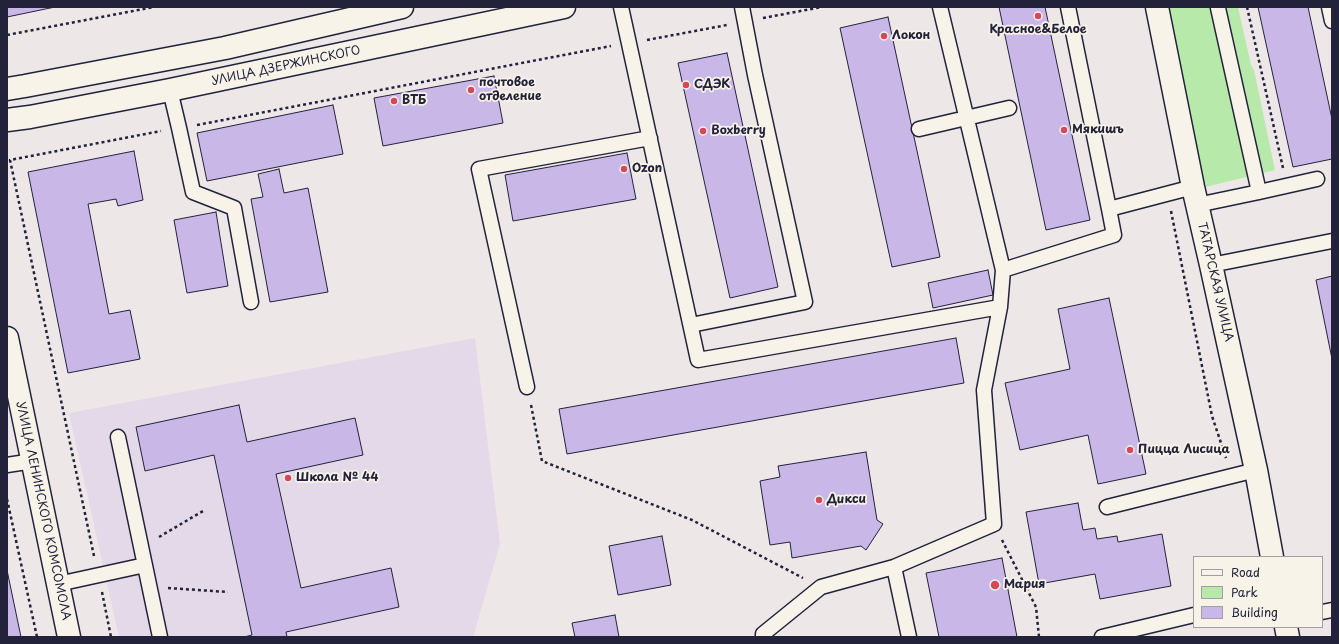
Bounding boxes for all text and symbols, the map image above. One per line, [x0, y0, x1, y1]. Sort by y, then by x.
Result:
marker: Красное&Белое [1033, 11, 1043, 21]
place label: Красное&Белое [989, 23, 1087, 37]
place label: Локон [892, 29, 930, 43]
marker: Локон [879, 31, 889, 41]
street label: УЛИЦА ДЗЕРЖИНСКОГО [210, 43, 362, 89]
place label: почтовое отделение [479, 76, 541, 104]
place label: СДЭК [694, 78, 730, 92]
marker: СДЭК [681, 80, 691, 90]
marker: почтовое отделение [466, 85, 476, 95]
place label: ВТБ [402, 94, 426, 108]
marker: ВТБ [389, 96, 399, 106]
place label: Мякишъ [1072, 123, 1124, 137]
place label: Boxberry [711, 124, 766, 138]
marker: Мякишъ [1059, 125, 1069, 135]
marker: Boxberry [698, 126, 708, 136]
place label: Ozon [632, 162, 662, 176]
marker: Ozon [619, 164, 629, 174]
street label: ТАТАРСКАЯ УЛИЦА [1194, 221, 1236, 343]
street label: УЛИЦА ЛЕНИНСКОГО КОМСОМОЛА [13, 400, 73, 622]
place label: Пицца Лисица [1138, 443, 1230, 457]
marker: Пицца Лисица [1125, 445, 1135, 455]
place label: Школа № 44 [296, 471, 379, 485]
marker: Школа № 44 [283, 473, 293, 483]
place label: Дикси [827, 493, 866, 507]
marker: Дикси [814, 495, 824, 505]
legend [1193, 556, 1323, 628]
text: Road [1231, 563, 1260, 581]
place label: Мария [1004, 578, 1045, 592]
marker: Мария [989, 579, 1001, 591]
text: Park [1231, 583, 1258, 601]
text: Building [1231, 603, 1278, 621]

